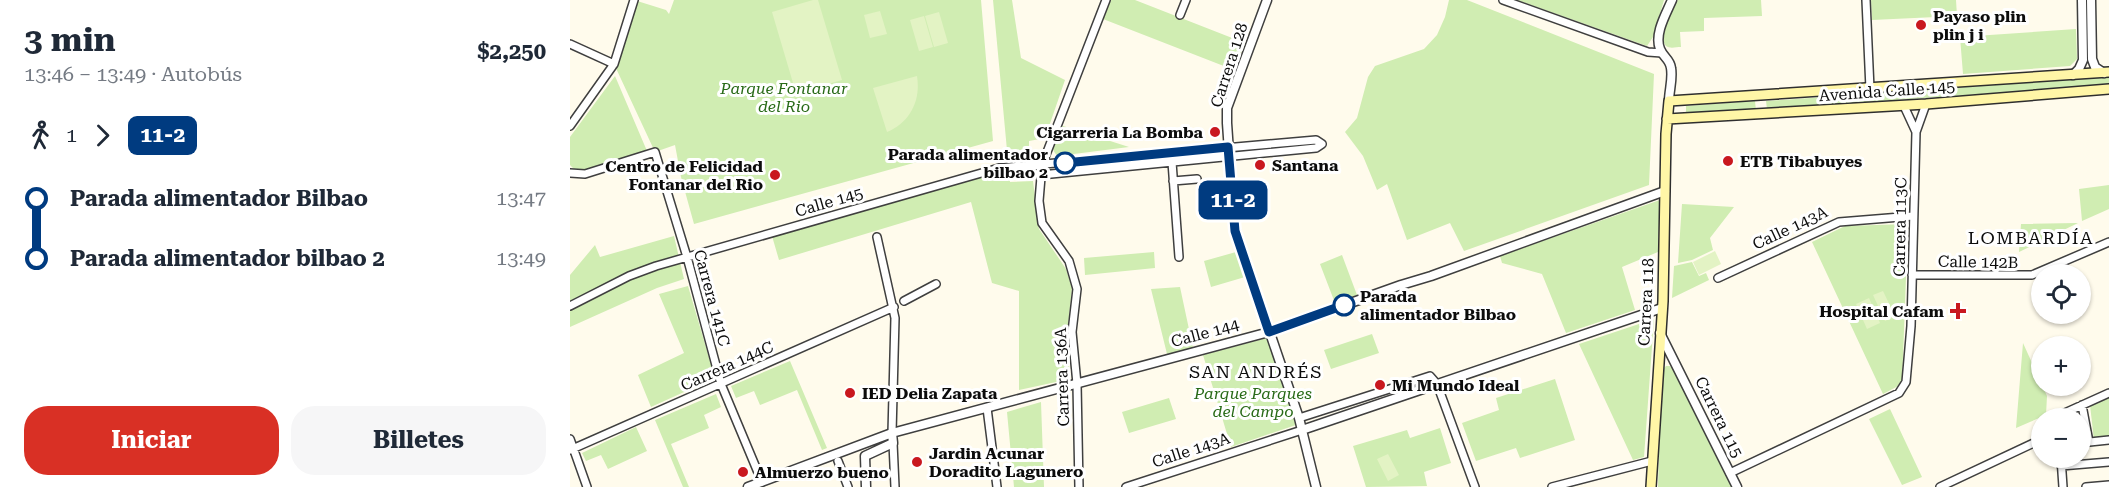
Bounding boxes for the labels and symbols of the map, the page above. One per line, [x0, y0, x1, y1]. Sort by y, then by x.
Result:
place label: Payaso plin plin j i [1933, 7, 2027, 44]
marker: Payaso plin plin j i [1914, 18, 1928, 32]
street label: Carrera 128 [1206, 20, 1252, 110]
street label: Avenida Calle 145 [1818, 77, 1956, 105]
park label: Parque Fontanar del Rio [719, 79, 848, 116]
place label: Cigarreria La Bomba [1036, 123, 1204, 142]
marker: Cigarreria La Bomba [1208, 125, 1222, 139]
place label: Parada alimentador bilbao 2 [888, 145, 1048, 182]
marker: Parada alimentador bilbao 2 [1054, 152, 1076, 174]
place label: ETB Tibabuyes [1740, 152, 1862, 171]
marker: ETB Tibabuyes [1721, 154, 1735, 168]
place label: Santana [1272, 156, 1339, 175]
place label: Centro de Felicidad Fontanar del Rio [605, 157, 763, 194]
marker: Santana [1253, 158, 1267, 172]
marker: Centro de Felicidad Fontanar del Rio [768, 168, 782, 182]
street label: Carrera 113C [1890, 177, 1910, 277]
line badge: 11-2 [1191, 180, 1275, 220]
street label: Calle 145 [793, 183, 865, 221]
street label: Calle 143A [1749, 202, 1831, 254]
district label: LOMBARDÍA [1968, 227, 2094, 248]
street label: Carrera 141C [690, 248, 734, 348]
street label: Calle 142B [1938, 252, 2018, 272]
street label: Carrera 118 [1634, 258, 1658, 346]
place label: Parada alimentador Bilbao [1360, 287, 1516, 324]
marker: Parada alimentador Bilbao [1333, 294, 1355, 316]
place label: Hospital Cafam [1819, 302, 1945, 321]
marker: Hospital Cafam [1949, 302, 1967, 320]
street label: Calle 144 [1169, 315, 1241, 351]
street label: Carrera 136A [1051, 326, 1073, 427]
street label: Carrera 144C [678, 337, 776, 395]
district label: SAN ANDRÉS [1189, 361, 1323, 382]
street label: Carrera 115 [1691, 373, 1747, 461]
place label: Mi Mundo Ideal [1392, 376, 1520, 395]
marker: Mi Mundo Ideal [1373, 378, 1387, 392]
place label: IED Delia Zapata [862, 384, 998, 403]
park label: Parque Parques del Campo [1193, 384, 1312, 421]
marker: IED Delia Zapata [843, 386, 857, 400]
street label: Calle 143A [1150, 428, 1233, 472]
place label: Jardin Acunar Doradito Lagunero [929, 444, 1083, 481]
marker: Jardin Acunar Doradito Lagunero [910, 455, 924, 469]
place label: Almuerzo bueno [755, 463, 889, 482]
marker: Almuerzo bueno [736, 465, 750, 479]

